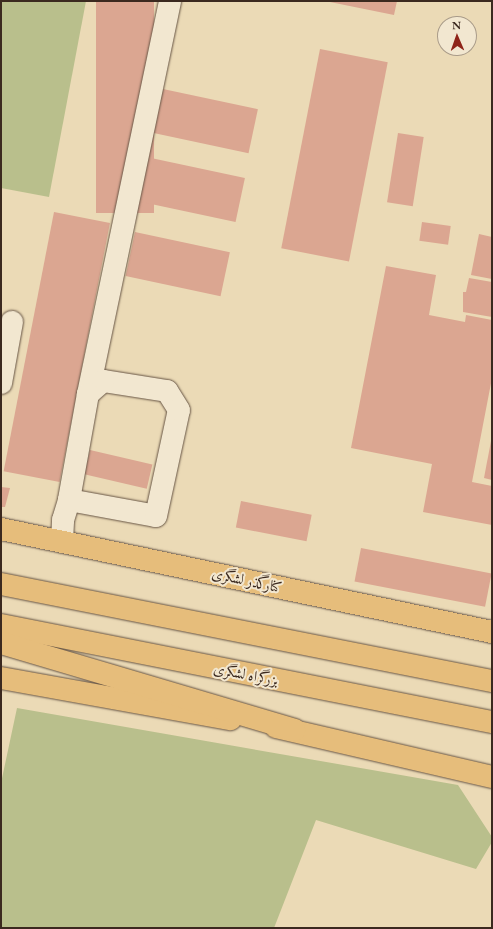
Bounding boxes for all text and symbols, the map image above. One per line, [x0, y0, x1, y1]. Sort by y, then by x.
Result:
north arrow [437, 16, 477, 56]
text: N [452, 18, 461, 32]
street label: کنارگذر لشگری [210, 564, 284, 596]
street label: بزرگراه لشگری [212, 659, 280, 689]

